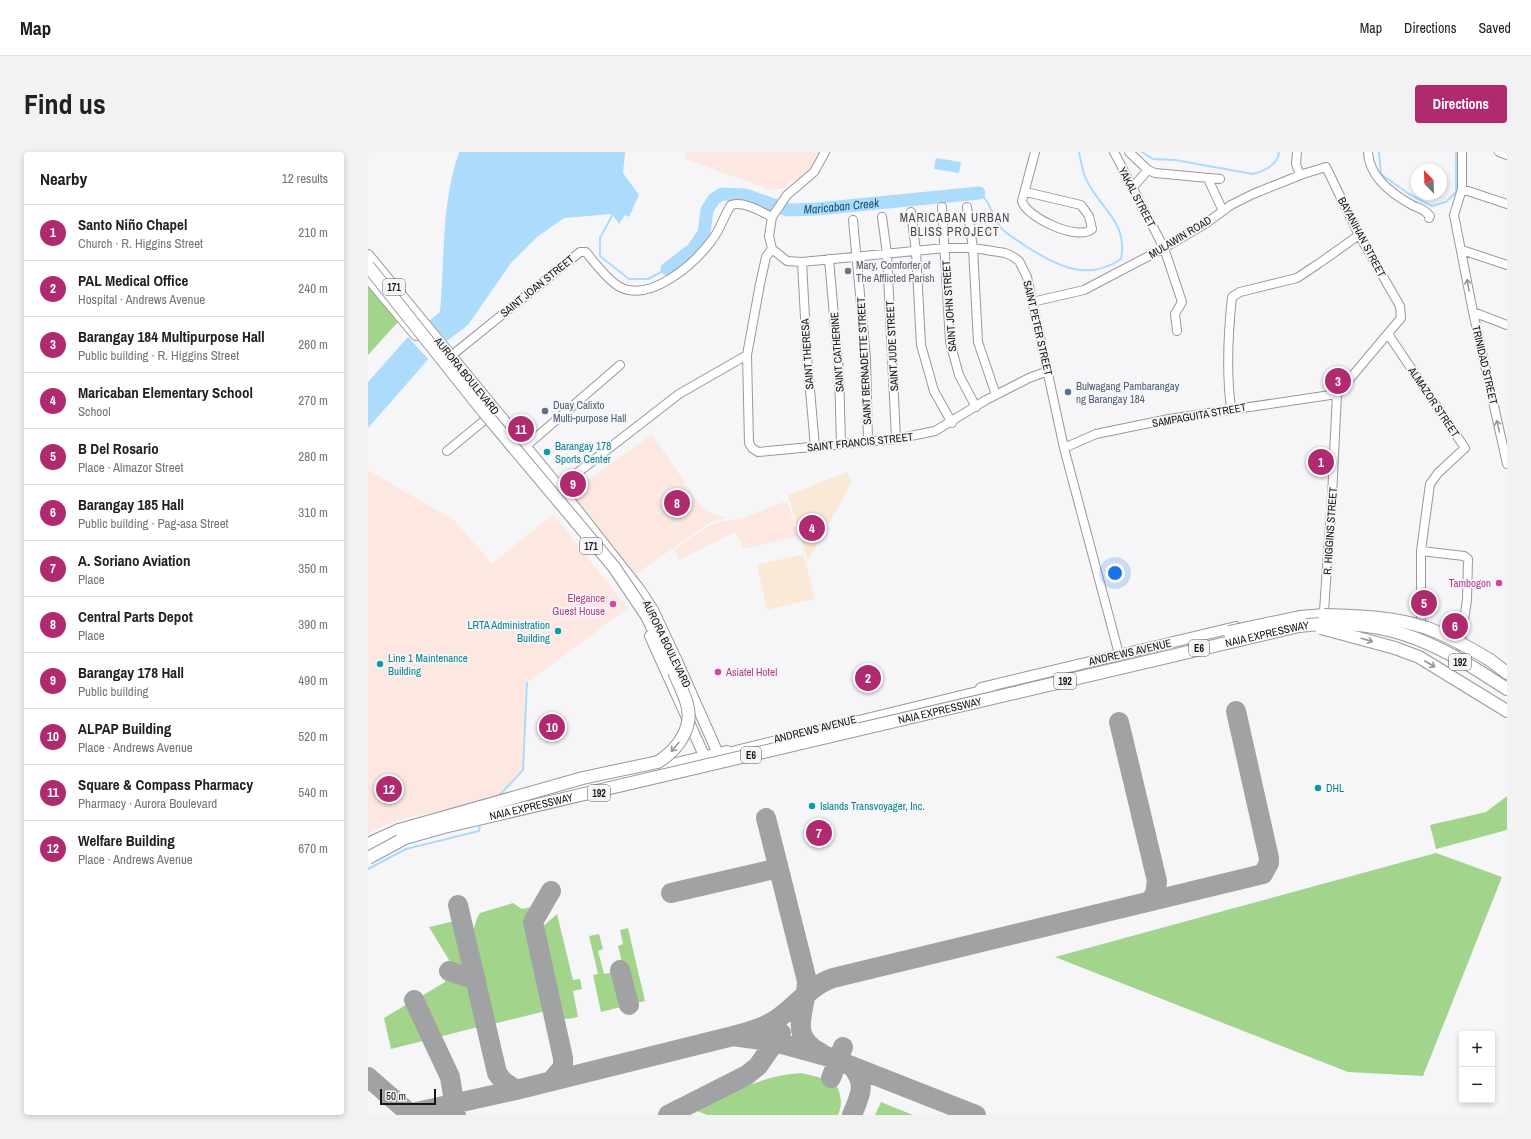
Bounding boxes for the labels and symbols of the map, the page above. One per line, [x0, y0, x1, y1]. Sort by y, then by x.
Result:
street label: YAKAL STREET [1115, 164, 1159, 230]
north arrow [1411, 164, 1447, 200]
street label: BAYANIHAN STREET [1335, 194, 1389, 280]
water label: Maricaban Creek [803, 195, 881, 217]
district label: MARICABAN URBAN BLISS PROJECT [900, 210, 1010, 240]
street label: MULAWIN ROAD [1146, 213, 1214, 261]
street label: SAINT JOAN STREET [497, 252, 577, 320]
place label: Mary, Comforter of The Afflicted Parish [856, 258, 935, 285]
street label: SAINT JOHN STREET [939, 259, 959, 352]
marker: Mary, Comforter of The Afflicted Parish [843, 266, 853, 276]
road number: 171 [383, 279, 405, 295]
street label: SAINT PETER STREET [1020, 279, 1056, 377]
one-way arrow [1464, 279, 1472, 292]
street label: SAINT BERNADETTE STREET [854, 296, 874, 425]
street label: SAINT JUDE STREET [883, 300, 901, 392]
street label: SAINT CATHERINE [827, 311, 847, 393]
street label: SAINT THERESA [797, 317, 816, 390]
street label: TRINIDAD STREET [1469, 324, 1501, 406]
street label: AURORA BOULEVARD [431, 334, 503, 418]
street label: ALMAZOR STREET [1405, 363, 1463, 440]
pin: 3 [1325, 366, 1351, 396]
place label: Bulwagang Pambarangay ng Barangay 184 [1076, 379, 1180, 406]
marker: Bulwagang Pambarangay ng Barangay 184 [1063, 387, 1073, 397]
place label: Duay Calixto Multi-purpose Hall [553, 398, 626, 425]
street label: SAMPAGUITA STREET [1151, 400, 1248, 430]
marker: Duay Calixto Multi-purpose Hall [540, 406, 550, 416]
pin: 11 [508, 414, 534, 444]
one-way arrow [1494, 419, 1502, 432]
street label: SAINT FRANCIS STREET [806, 429, 914, 455]
place label: Barangay 178 Sports Center [555, 439, 611, 466]
marker: Barangay 178 Sports Center [542, 447, 552, 457]
pin: 1 [1308, 447, 1334, 477]
pin: 9 [560, 469, 586, 499]
street label: R. HIGGINS STREET [1320, 486, 1340, 575]
pin: 8 [664, 488, 690, 518]
pin: 4 [799, 513, 825, 543]
road number: 171 [580, 538, 602, 554]
your location [1105, 563, 1125, 583]
place label: Tambogon [1449, 576, 1491, 590]
marker: Tambogon [1494, 578, 1504, 588]
pin: 5 [1411, 588, 1437, 618]
place label: Elegance Guest House [552, 591, 605, 618]
street label: AURORA BOULEVARD [639, 597, 694, 690]
marker: Elegance Guest House [608, 599, 618, 609]
pin: 6 [1442, 611, 1468, 641]
place label: LRTA Administration Building [468, 618, 550, 645]
street label: NAIA EXPRESSWAY [1224, 618, 1310, 650]
marker: LRTA Administration Building [553, 626, 563, 636]
street label: ANDREWS AVENUE [1086, 636, 1173, 669]
one-way arrow [1361, 637, 1374, 644]
road number: E6 [1189, 640, 1209, 656]
place label: Line 1 Maintenance Building [388, 651, 468, 678]
road number: 192 [1449, 654, 1471, 670]
marker: Line 1 Maintenance Building [375, 659, 385, 669]
one-way arrow [1424, 660, 1435, 668]
pin: 2 [855, 663, 881, 693]
place label: Asiatel Hotel [725, 665, 777, 679]
marker: Asiatel Hotel [713, 667, 723, 677]
road number: 192 [1054, 673, 1076, 689]
street label: NAIA EXPRESSWAY [897, 694, 983, 727]
pin: 10 [539, 712, 565, 742]
street label: ANDREWS AVENUE [771, 712, 858, 746]
one-way arrow [671, 742, 680, 752]
road number: E6 [741, 747, 761, 763]
pin: 12 [376, 774, 402, 804]
place label: DHL [1326, 781, 1344, 795]
marker: DHL [1313, 783, 1323, 793]
road number: 192 [588, 785, 610, 801]
street label: NAIA EXPRESSWAY [488, 790, 574, 823]
place label: Islands Transvoyager, Inc. [820, 799, 925, 813]
marker: Islands Transvoyager, Inc. [807, 801, 817, 811]
pin: 7 [806, 818, 832, 848]
scale bar [380, 1087, 436, 1106]

